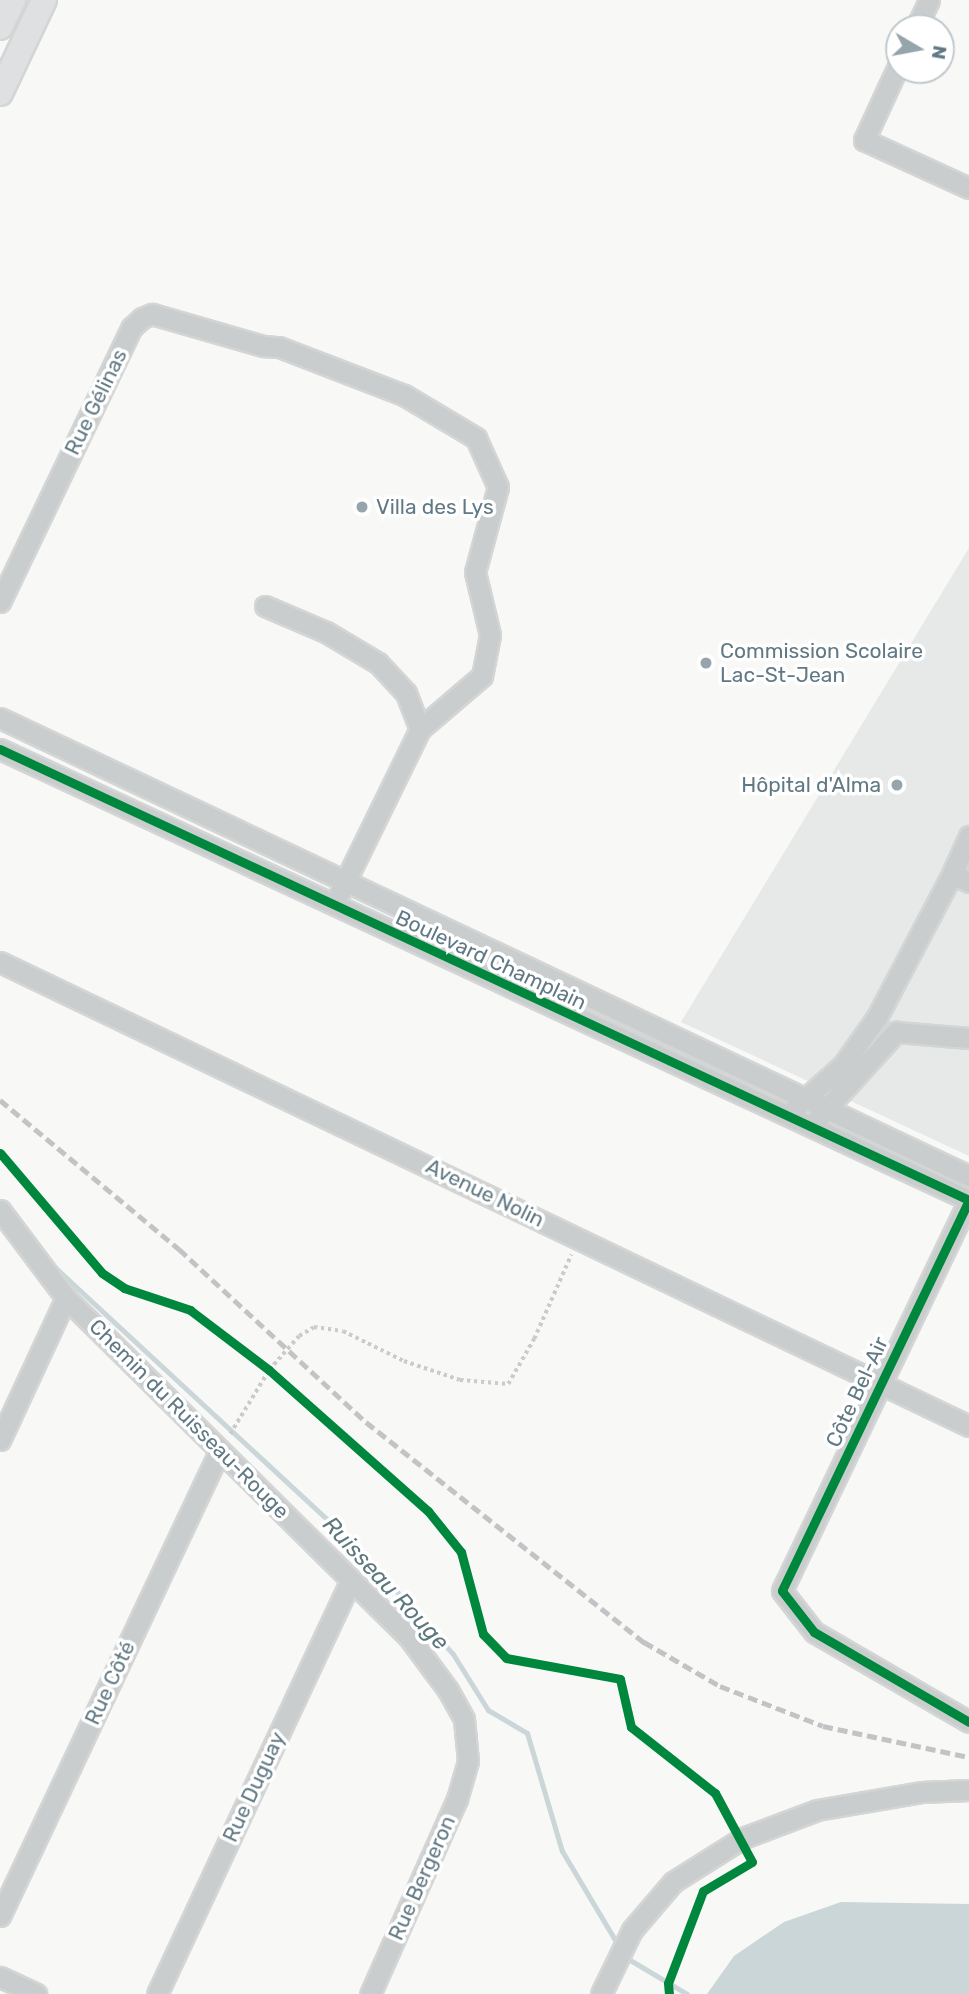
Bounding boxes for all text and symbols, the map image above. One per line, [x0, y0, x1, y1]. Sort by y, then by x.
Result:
north arrow [885, 14, 955, 84]
text: N [927, 44, 952, 61]
street label: Rue Gélinas [60, 345, 132, 459]
place label: Villa des Lys [376, 494, 494, 520]
marker: Villa des Lys [354, 499, 370, 515]
place label: Commission Scolaire Lac-St-Jean [720, 638, 923, 688]
marker: Commission Scolaire Lac-St-Jean [698, 655, 714, 671]
place label: Hôpital d'Alma [741, 772, 881, 798]
marker: Hôpital d'Alma [887, 775, 907, 795]
street label: Boulevard Champlain [392, 905, 590, 1015]
street label: Avenue Nolin [422, 1154, 548, 1232]
street label: Chemin du Ruisseau-Rouge [84, 1314, 294, 1524]
street label: Côte Bel-Air [820, 1333, 894, 1451]
water label: Ruisseau Rouge [317, 1511, 455, 1655]
street label: Rue Côté [80, 1637, 140, 1729]
street label: Rue Duguay [218, 1728, 290, 1846]
street label: Rue Bergeron [383, 1812, 461, 1944]

